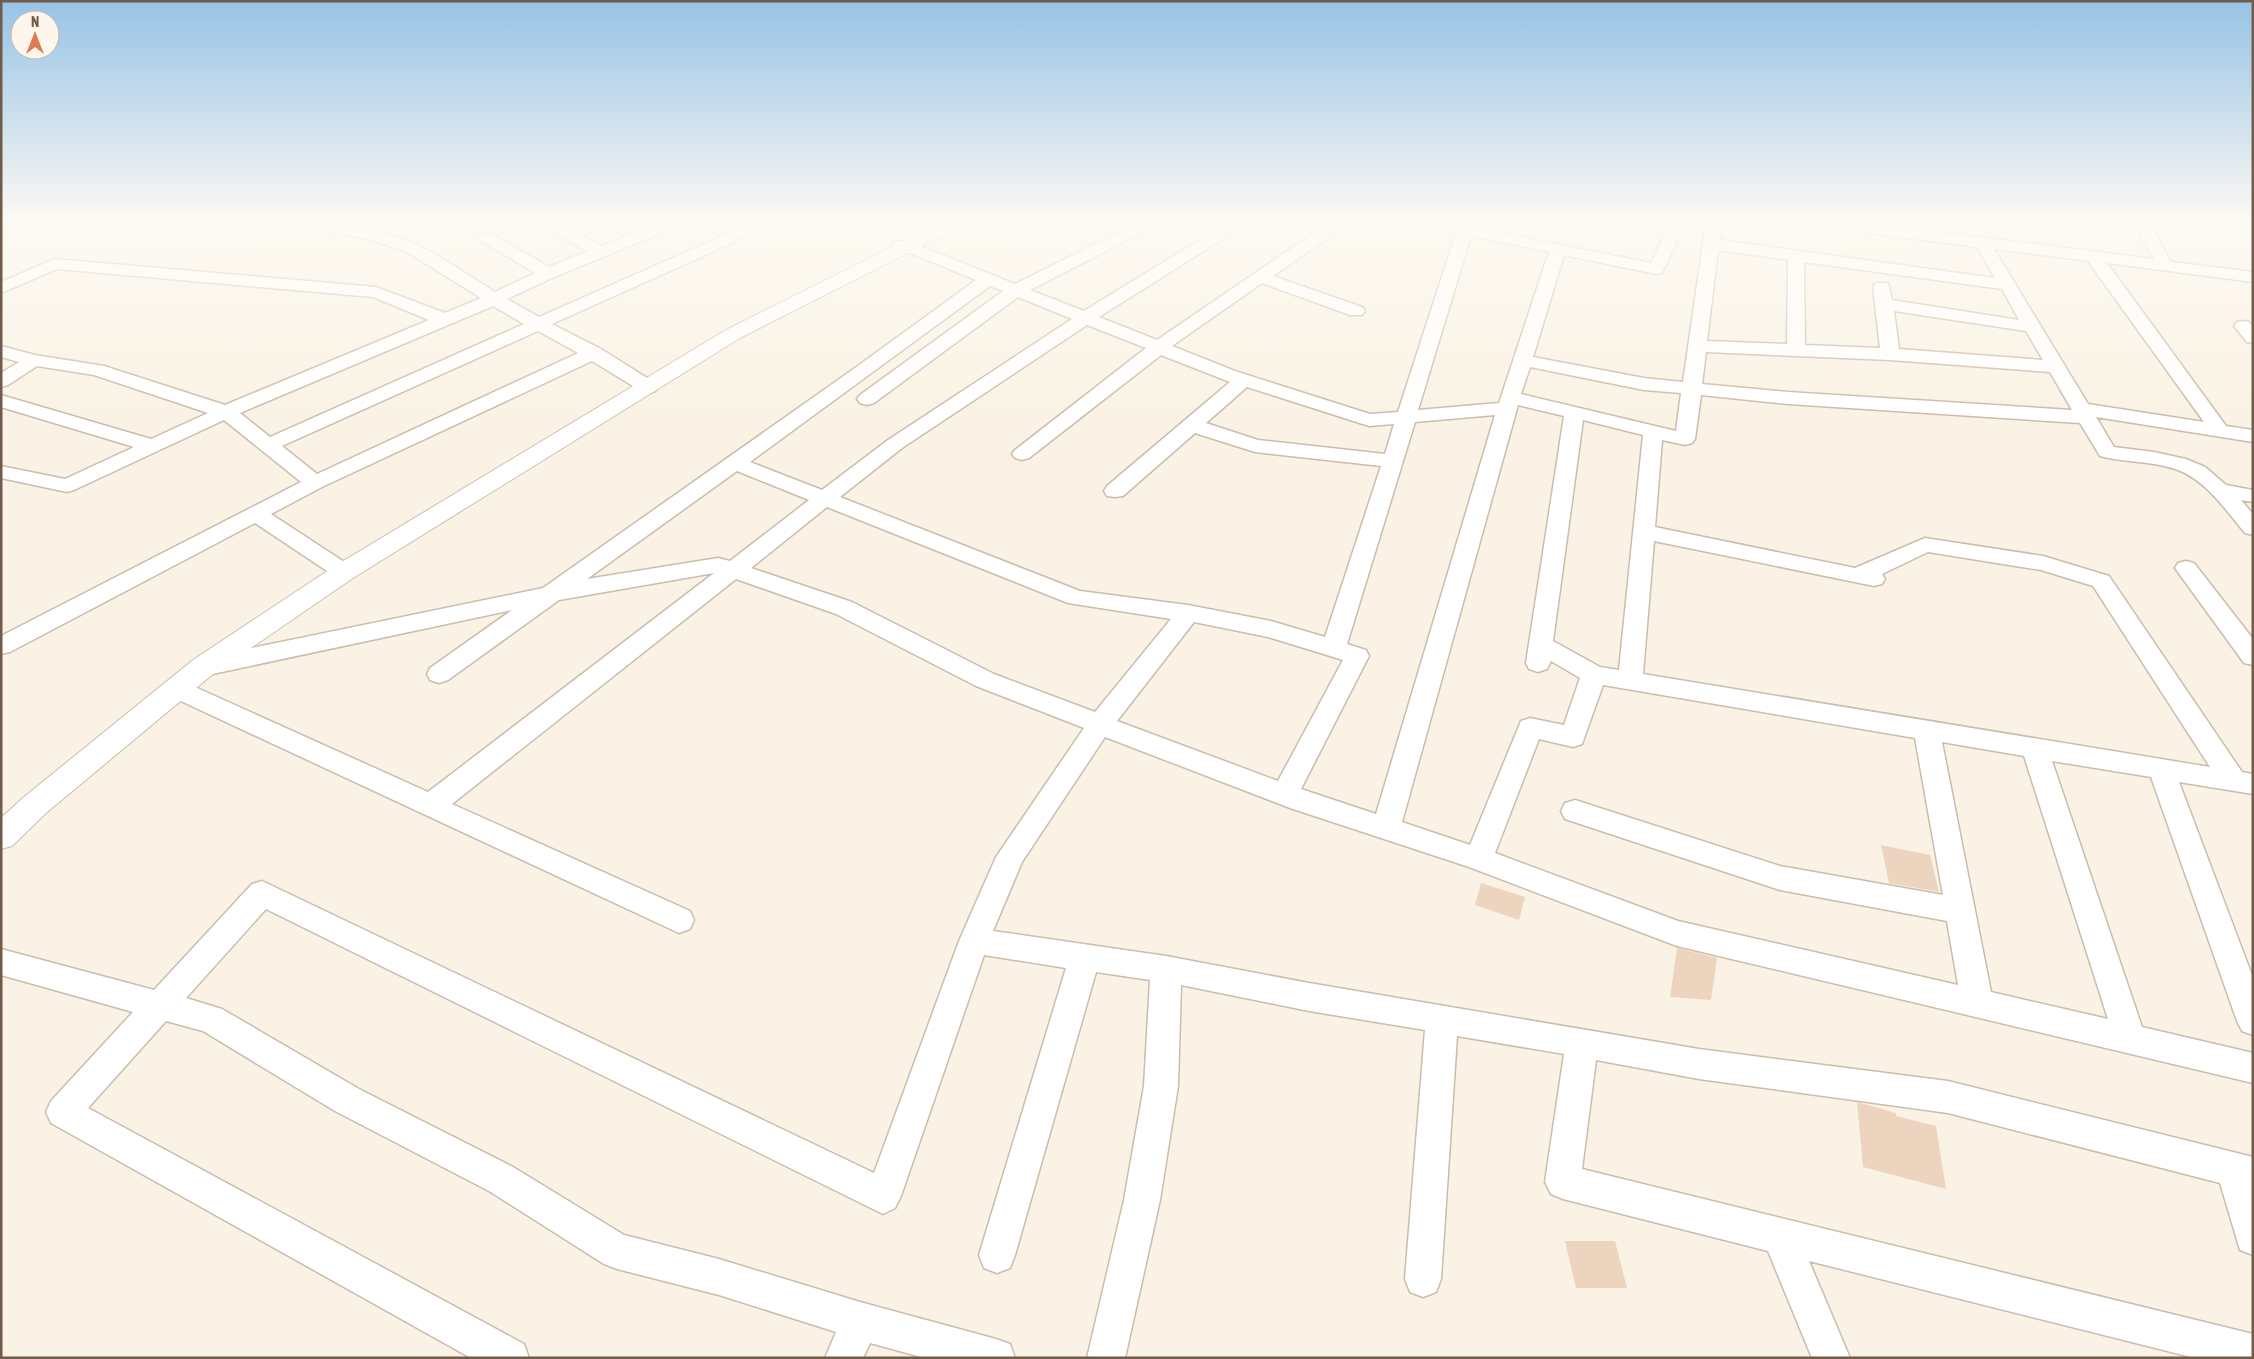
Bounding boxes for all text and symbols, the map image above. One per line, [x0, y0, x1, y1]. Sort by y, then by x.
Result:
north arrow [10, 10, 60, 60]
text: N [31, 14, 39, 30]

